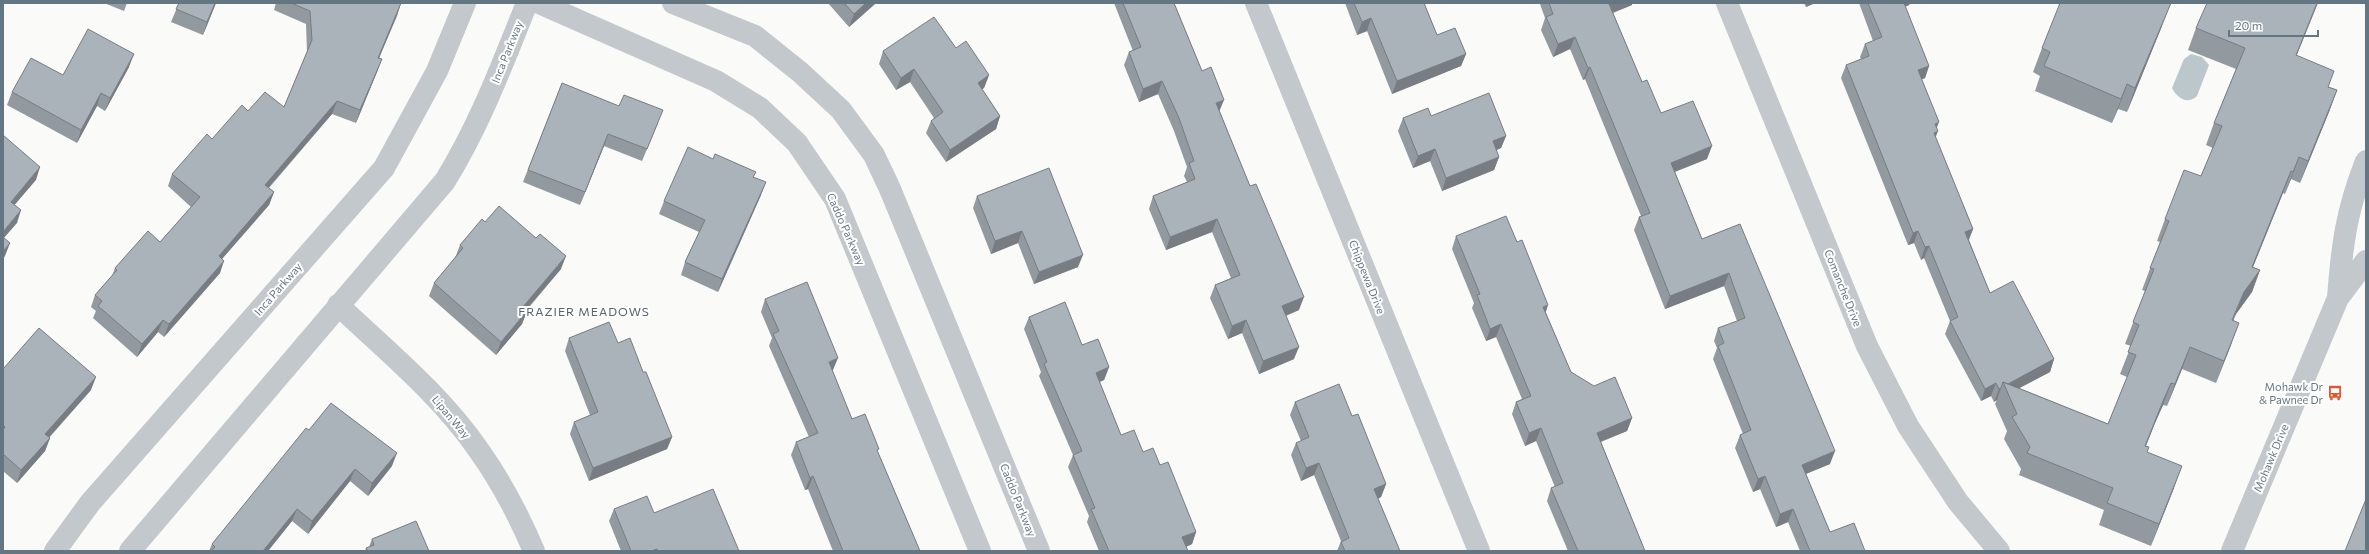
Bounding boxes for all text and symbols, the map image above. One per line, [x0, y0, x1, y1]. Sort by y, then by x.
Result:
scale bar [2229, 12, 2318, 38]
text: 20 m [2235, 18, 2262, 32]
street label: Inca Parkway [488, 19, 525, 85]
street label: Caddo Parkway [825, 191, 868, 267]
street label: Chippewa Drive [1347, 238, 1388, 316]
street label: Comanche Drive [1822, 247, 1865, 328]
street label: Inca Parkway [251, 259, 304, 318]
district label: FRAZIER MEADOWS [518, 304, 650, 318]
place label: Mohawk Dr & Pawnee Dr [2259, 380, 2324, 406]
bus stop icon: Mohawk Dr & Pawnee Dr [2326, 384, 2344, 402]
street label: Lipan Way [430, 393, 473, 441]
street label: Mohawk Drive [2250, 422, 2291, 494]
street label: Caddo Parkway [998, 461, 1039, 539]

